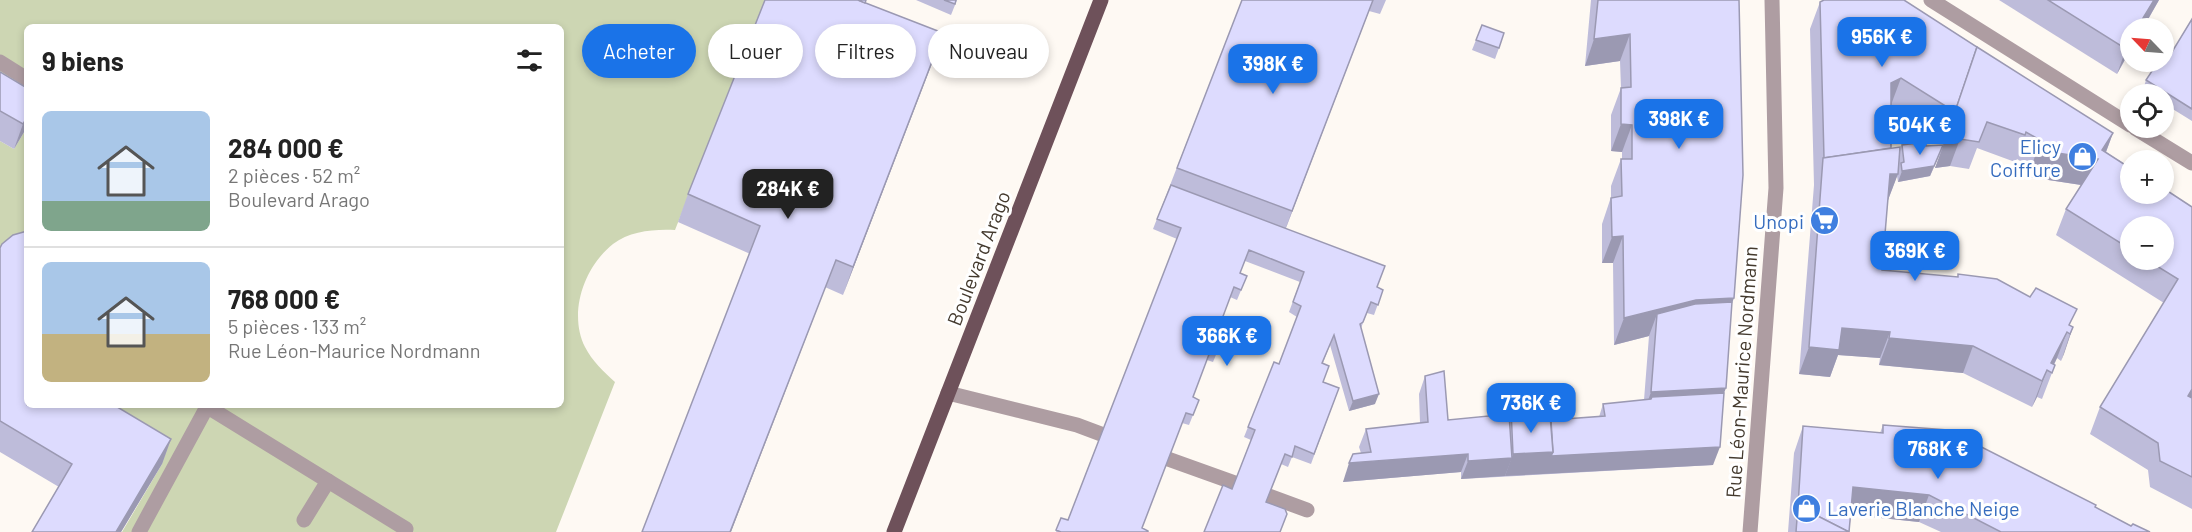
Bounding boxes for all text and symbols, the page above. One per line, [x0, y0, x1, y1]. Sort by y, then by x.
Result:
pin: 956K € [1833, 17, 1931, 68]
north arrow [2120, 18, 2174, 72]
map controls [2120, 18, 2174, 270]
chip: Acheter [582, 24, 696, 78]
chip: Louer [708, 24, 803, 78]
chip: Filtres [815, 24, 916, 78]
chip: Nouveau [928, 24, 1049, 78]
text: 956K € [1851, 24, 1913, 48]
icon: filters [513, 44, 546, 77]
pin: 398K € [1224, 44, 1322, 95]
text: 9 biens [42, 45, 124, 76]
text: 398K € [1242, 51, 1304, 75]
button: locate [2120, 84, 2174, 138]
pin: 398K € [1630, 99, 1728, 150]
pin: 504K € [1871, 105, 1969, 156]
text: 398K € [1648, 106, 1710, 130]
text: 504K € [1888, 112, 1952, 136]
text: 284 000 € [228, 132, 344, 163]
place label: Elicy Coiffure [1990, 134, 2061, 181]
icon: home [90, 135, 162, 207]
shop icon: Elicy Coiffure [2066, 141, 2098, 173]
button: + [2120, 150, 2174, 204]
text: 2 pièces · 52 m² [228, 163, 360, 187]
pin: 284K € [739, 169, 837, 220]
text: 284K € [756, 176, 820, 200]
text: Boulevard Arago [228, 187, 370, 211]
street label: Boulevard Arago [941, 187, 1015, 329]
supermarket icon: Unopi [1809, 205, 1841, 237]
place label: Unopi [1753, 209, 1804, 233]
button: − [2120, 216, 2174, 270]
pin: 369K € [1866, 231, 1964, 282]
text: 369K € [1884, 238, 1946, 262]
street label: Rue Léon-Maurice Nordmann [1720, 245, 1762, 499]
text: 768 000 € [228, 283, 340, 314]
icon: home [90, 286, 162, 358]
text: 5 pièces · 133 m² [228, 314, 366, 338]
pin: 366K € [1178, 316, 1276, 367]
text: 366K € [1196, 323, 1258, 347]
text: Rue Léon-Maurice Nordmann [228, 338, 481, 362]
pin: 736K € [1482, 383, 1580, 434]
text: 736K € [1501, 390, 1561, 414]
pin: 768K € [1889, 429, 1987, 480]
text: 768K € [1908, 436, 1968, 460]
shop icon: Laverie Blanche Neige [1790, 492, 1822, 524]
place label: Laverie Blanche Neige [1827, 496, 2020, 520]

